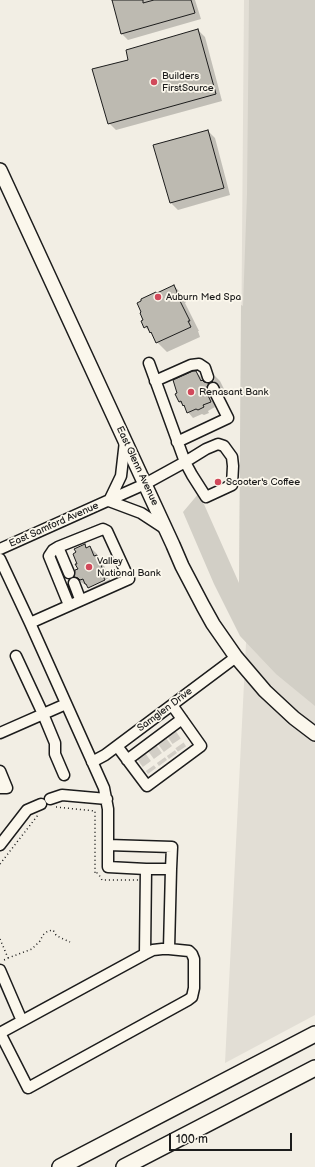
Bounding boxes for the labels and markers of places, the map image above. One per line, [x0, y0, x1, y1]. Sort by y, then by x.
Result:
place label: Builders FirstSource [162, 70, 214, 94]
marker: Builders FirstSource [149, 77, 159, 87]
place label: Auburn Med Spa [166, 291, 241, 303]
marker: Auburn Med Spa [153, 292, 163, 302]
place label: Renasant Bank [199, 386, 268, 398]
marker: Renasant Bank [186, 387, 196, 397]
place label: Scooter's Coffee [226, 476, 300, 488]
marker: Scooter's Coffee [213, 477, 223, 487]
place label: Valley National Bank [97, 555, 161, 578]
marker: Valley National Bank [84, 562, 94, 572]

